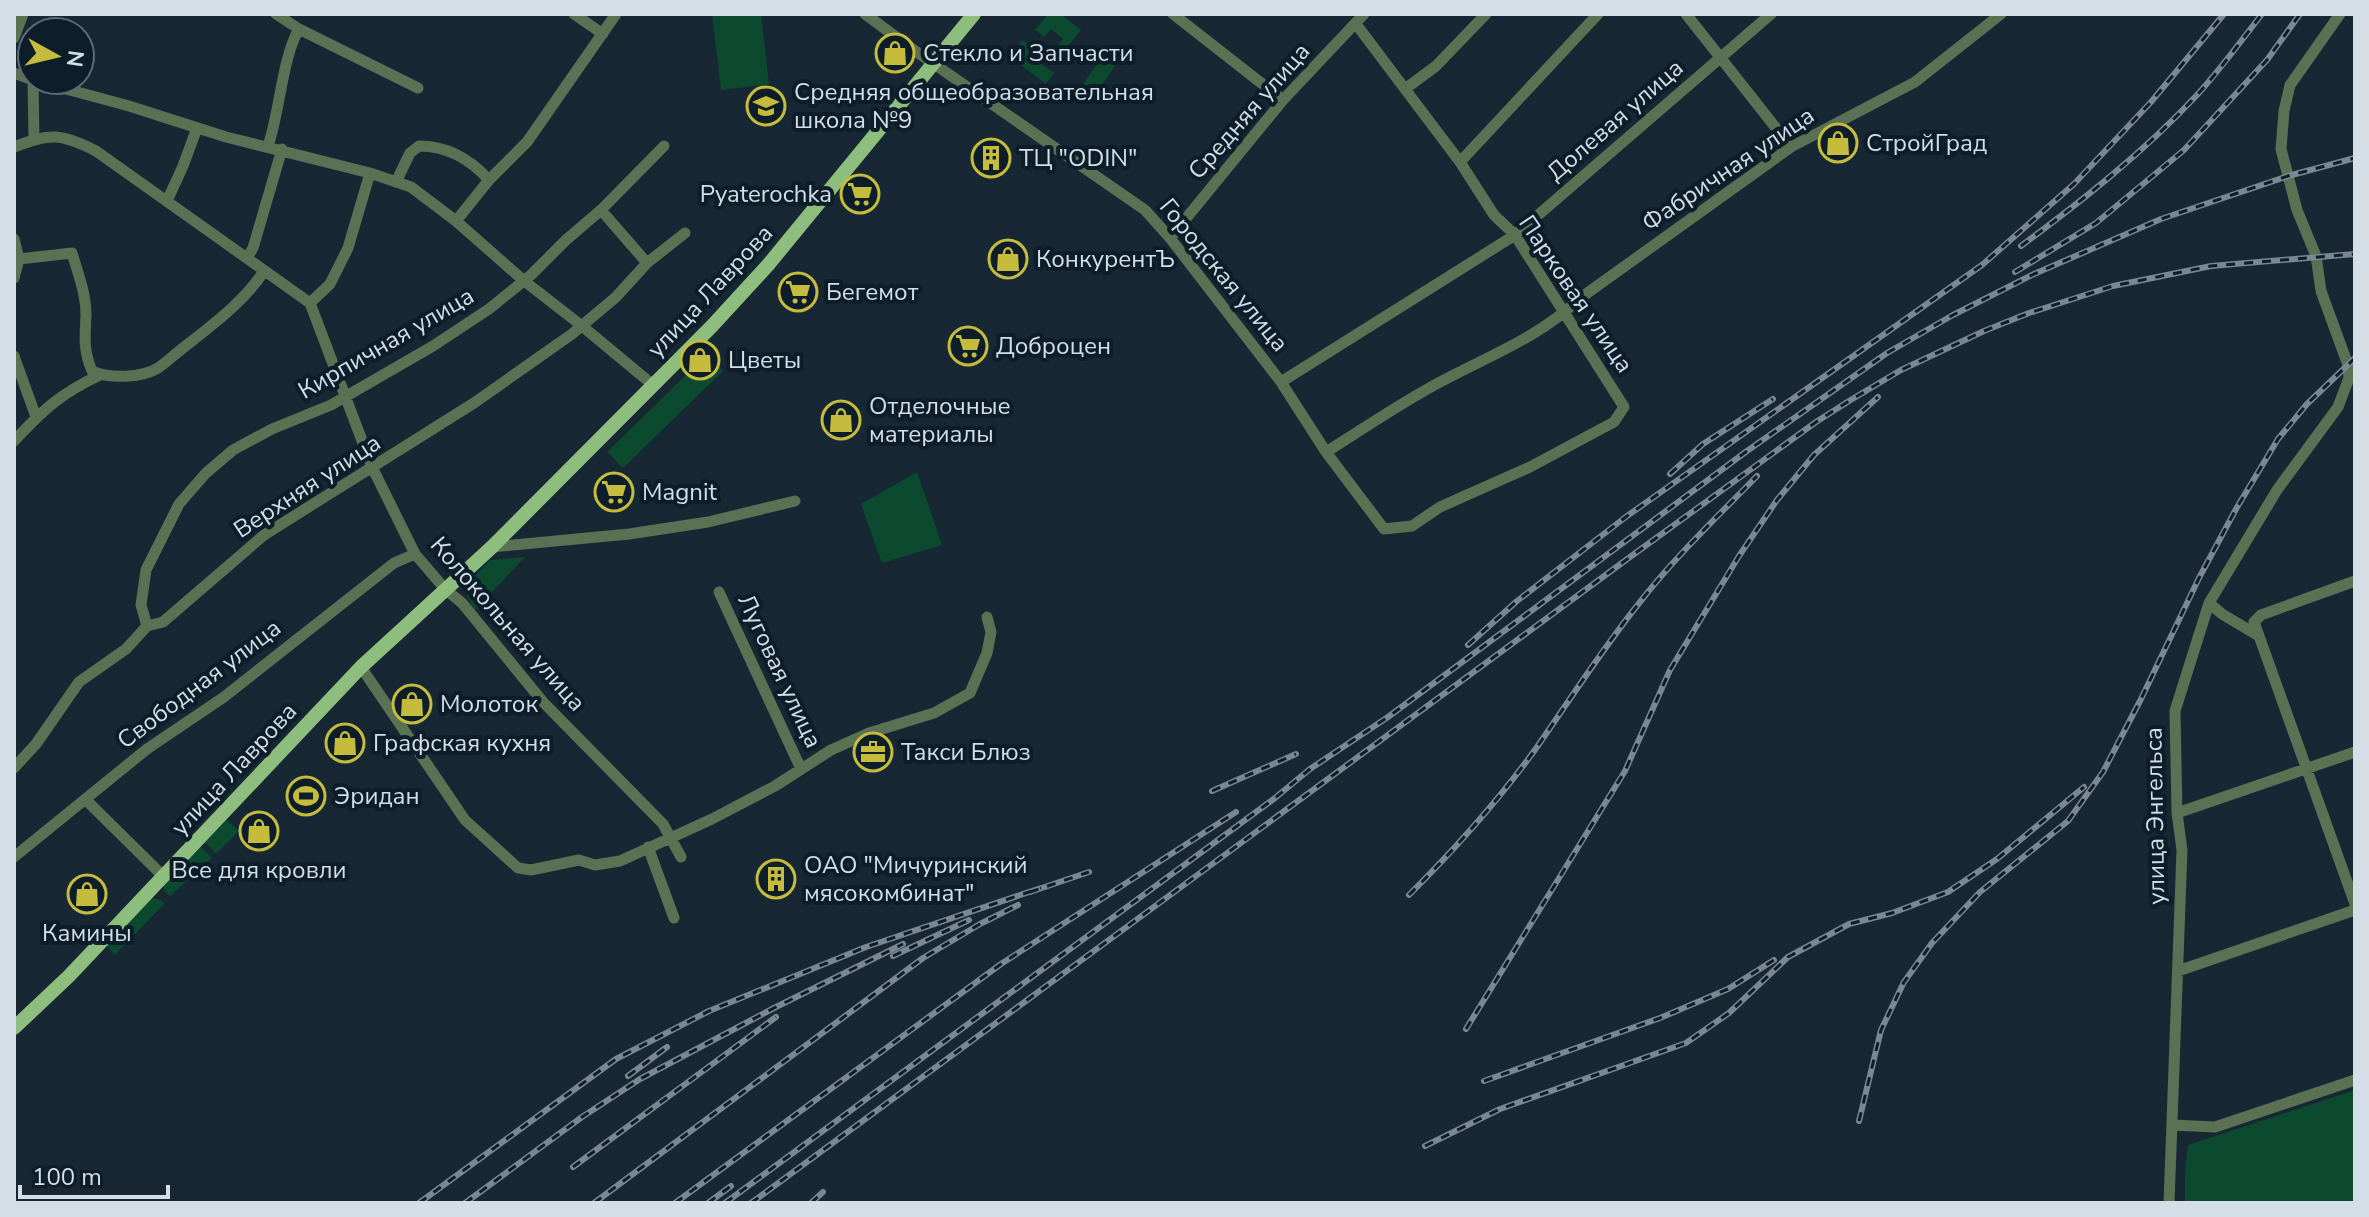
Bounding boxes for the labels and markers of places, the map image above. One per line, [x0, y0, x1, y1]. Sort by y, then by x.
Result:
shop icon: Стекло и Запчасти [874, 32, 916, 74]
place label: Стекло и Запчасти [923, 37, 1134, 69]
place label: Средняя общеобразовательная школа №9 [794, 76, 1154, 136]
school or university icon: Средняя общеобразовательная школа №9 [745, 85, 787, 127]
shop icon: СтройГрад [1817, 122, 1859, 164]
place label: СтройГрад [1866, 127, 1987, 159]
building icon: ТЦ "ODIN" [970, 137, 1012, 179]
place label: ТЦ "ODIN" [1019, 142, 1138, 174]
supermarket icon: Pyaterochka [839, 173, 881, 215]
place label: Pyaterochka [700, 178, 832, 210]
shop icon: КонкурентЪ [987, 238, 1029, 280]
place label: КонкурентЪ [1036, 243, 1175, 275]
supermarket icon: Бегемот [777, 271, 819, 313]
place label: Бегемот [826, 276, 919, 308]
supermarket icon: Доброцен [947, 325, 989, 367]
place label: Доброцен [996, 330, 1111, 362]
shop icon: Цветы [679, 339, 721, 381]
place label: Цветы [728, 344, 801, 376]
place label: Отделочные материалы [869, 390, 1010, 450]
shop icon: Отделочные материалы [820, 399, 862, 441]
supermarket icon: Magnit [593, 471, 635, 513]
place label: Magnit [642, 476, 718, 508]
shop icon: Молоток [391, 683, 433, 725]
place label: Молоток [440, 688, 538, 720]
shop icon: Графская кухня [324, 722, 366, 764]
place label: Графская кухня [373, 727, 551, 759]
office icon: Такси Блюз [852, 731, 894, 773]
place label: Такси Блюз [901, 736, 1031, 768]
sports icon: Эридан [285, 775, 327, 817]
place label: Эридан [334, 780, 420, 812]
shop icon: Все для кровли [238, 810, 280, 852]
place label: ОАО "Мичуринский мясокомбинат" [804, 849, 1028, 909]
place label: Все для кровли [171, 854, 347, 886]
building icon: ОАО "Мичуринский мясокомбинат" [755, 858, 797, 900]
shop icon: Камины [66, 873, 108, 915]
place label: Камины [42, 917, 132, 949]

